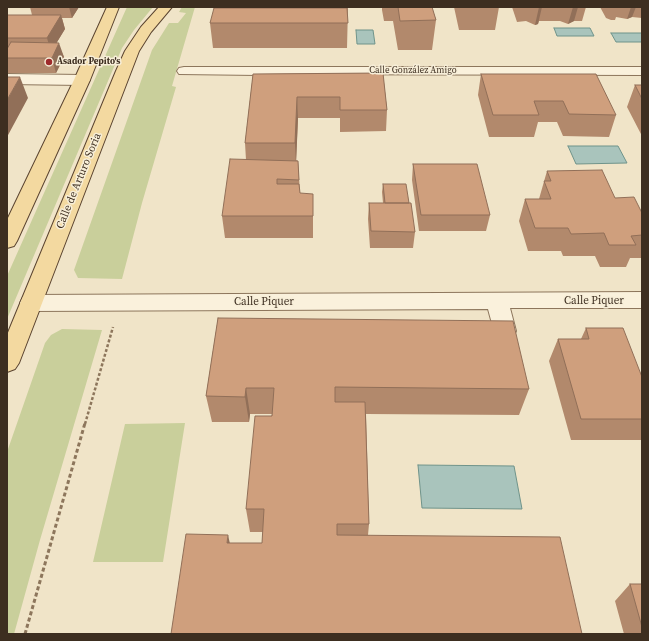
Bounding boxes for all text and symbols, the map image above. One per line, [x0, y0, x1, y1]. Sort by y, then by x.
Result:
marker: Asador Pepito's [44, 57, 54, 67]
place label: Asador Pepito's [57, 57, 120, 67]
street label: Calle González Amigo [369, 66, 457, 76]
street label: Calle de Arturo Soria [54, 131, 104, 231]
street label: Calle Piquer [564, 294, 624, 308]
street label: Calle Piquer [234, 295, 294, 309]

